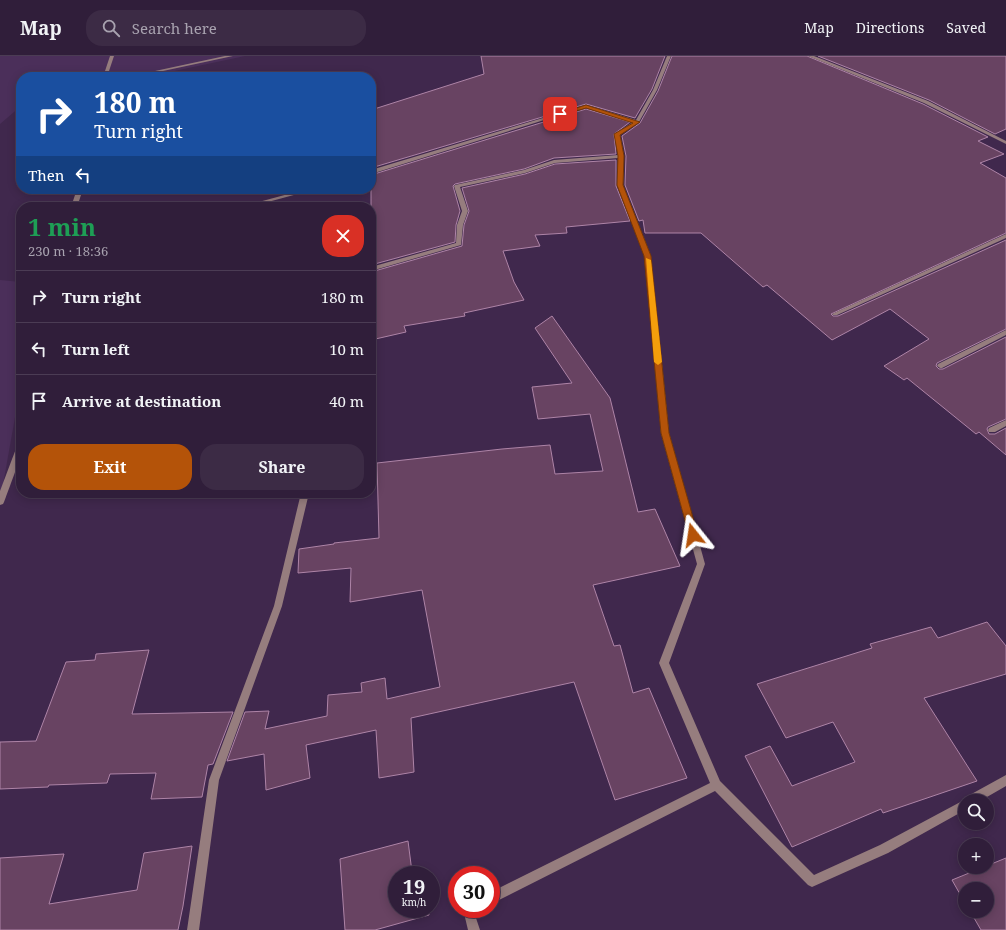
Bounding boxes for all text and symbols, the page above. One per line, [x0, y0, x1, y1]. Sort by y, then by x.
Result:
search box [86, 10, 366, 46]
text: Map [20, 15, 62, 41]
icon: search [100, 17, 122, 39]
text: Search here [132, 18, 217, 38]
text: Map [804, 18, 834, 37]
text: Directions [856, 18, 924, 37]
text: Saved [946, 18, 986, 37]
text: 180 m [94, 83, 176, 121]
icon: right [28, 88, 80, 140]
pin [543, 97, 577, 131]
icon: arrive [549, 103, 571, 125]
text: Turn right [94, 119, 183, 143]
icon: left [72, 164, 94, 186]
text: Then [28, 165, 64, 185]
text: 1 min [28, 210, 96, 243]
button: close [322, 215, 364, 257]
text: 230 m · 18:36 [28, 242, 108, 260]
icon: right [28, 286, 50, 308]
text: Turn right [62, 287, 141, 307]
text: 180 m [321, 287, 364, 307]
icon: left [28, 338, 50, 360]
text: Turn left [62, 339, 130, 359]
text: 10 m [329, 339, 364, 359]
icon: arrive [28, 390, 50, 412]
text: Arrive at destination [62, 391, 221, 411]
text: 40 m [329, 391, 364, 411]
button: Exit [28, 444, 192, 490]
button: Share [200, 444, 364, 490]
position arrow [672, 514, 714, 556]
map controls [958, 794, 994, 918]
button: search [958, 794, 994, 830]
button: + [958, 838, 994, 874]
speed limit sign: 30 [448, 866, 500, 918]
text: 19 [403, 873, 425, 900]
button: − [958, 882, 994, 918]
text: km/h [402, 895, 426, 909]

